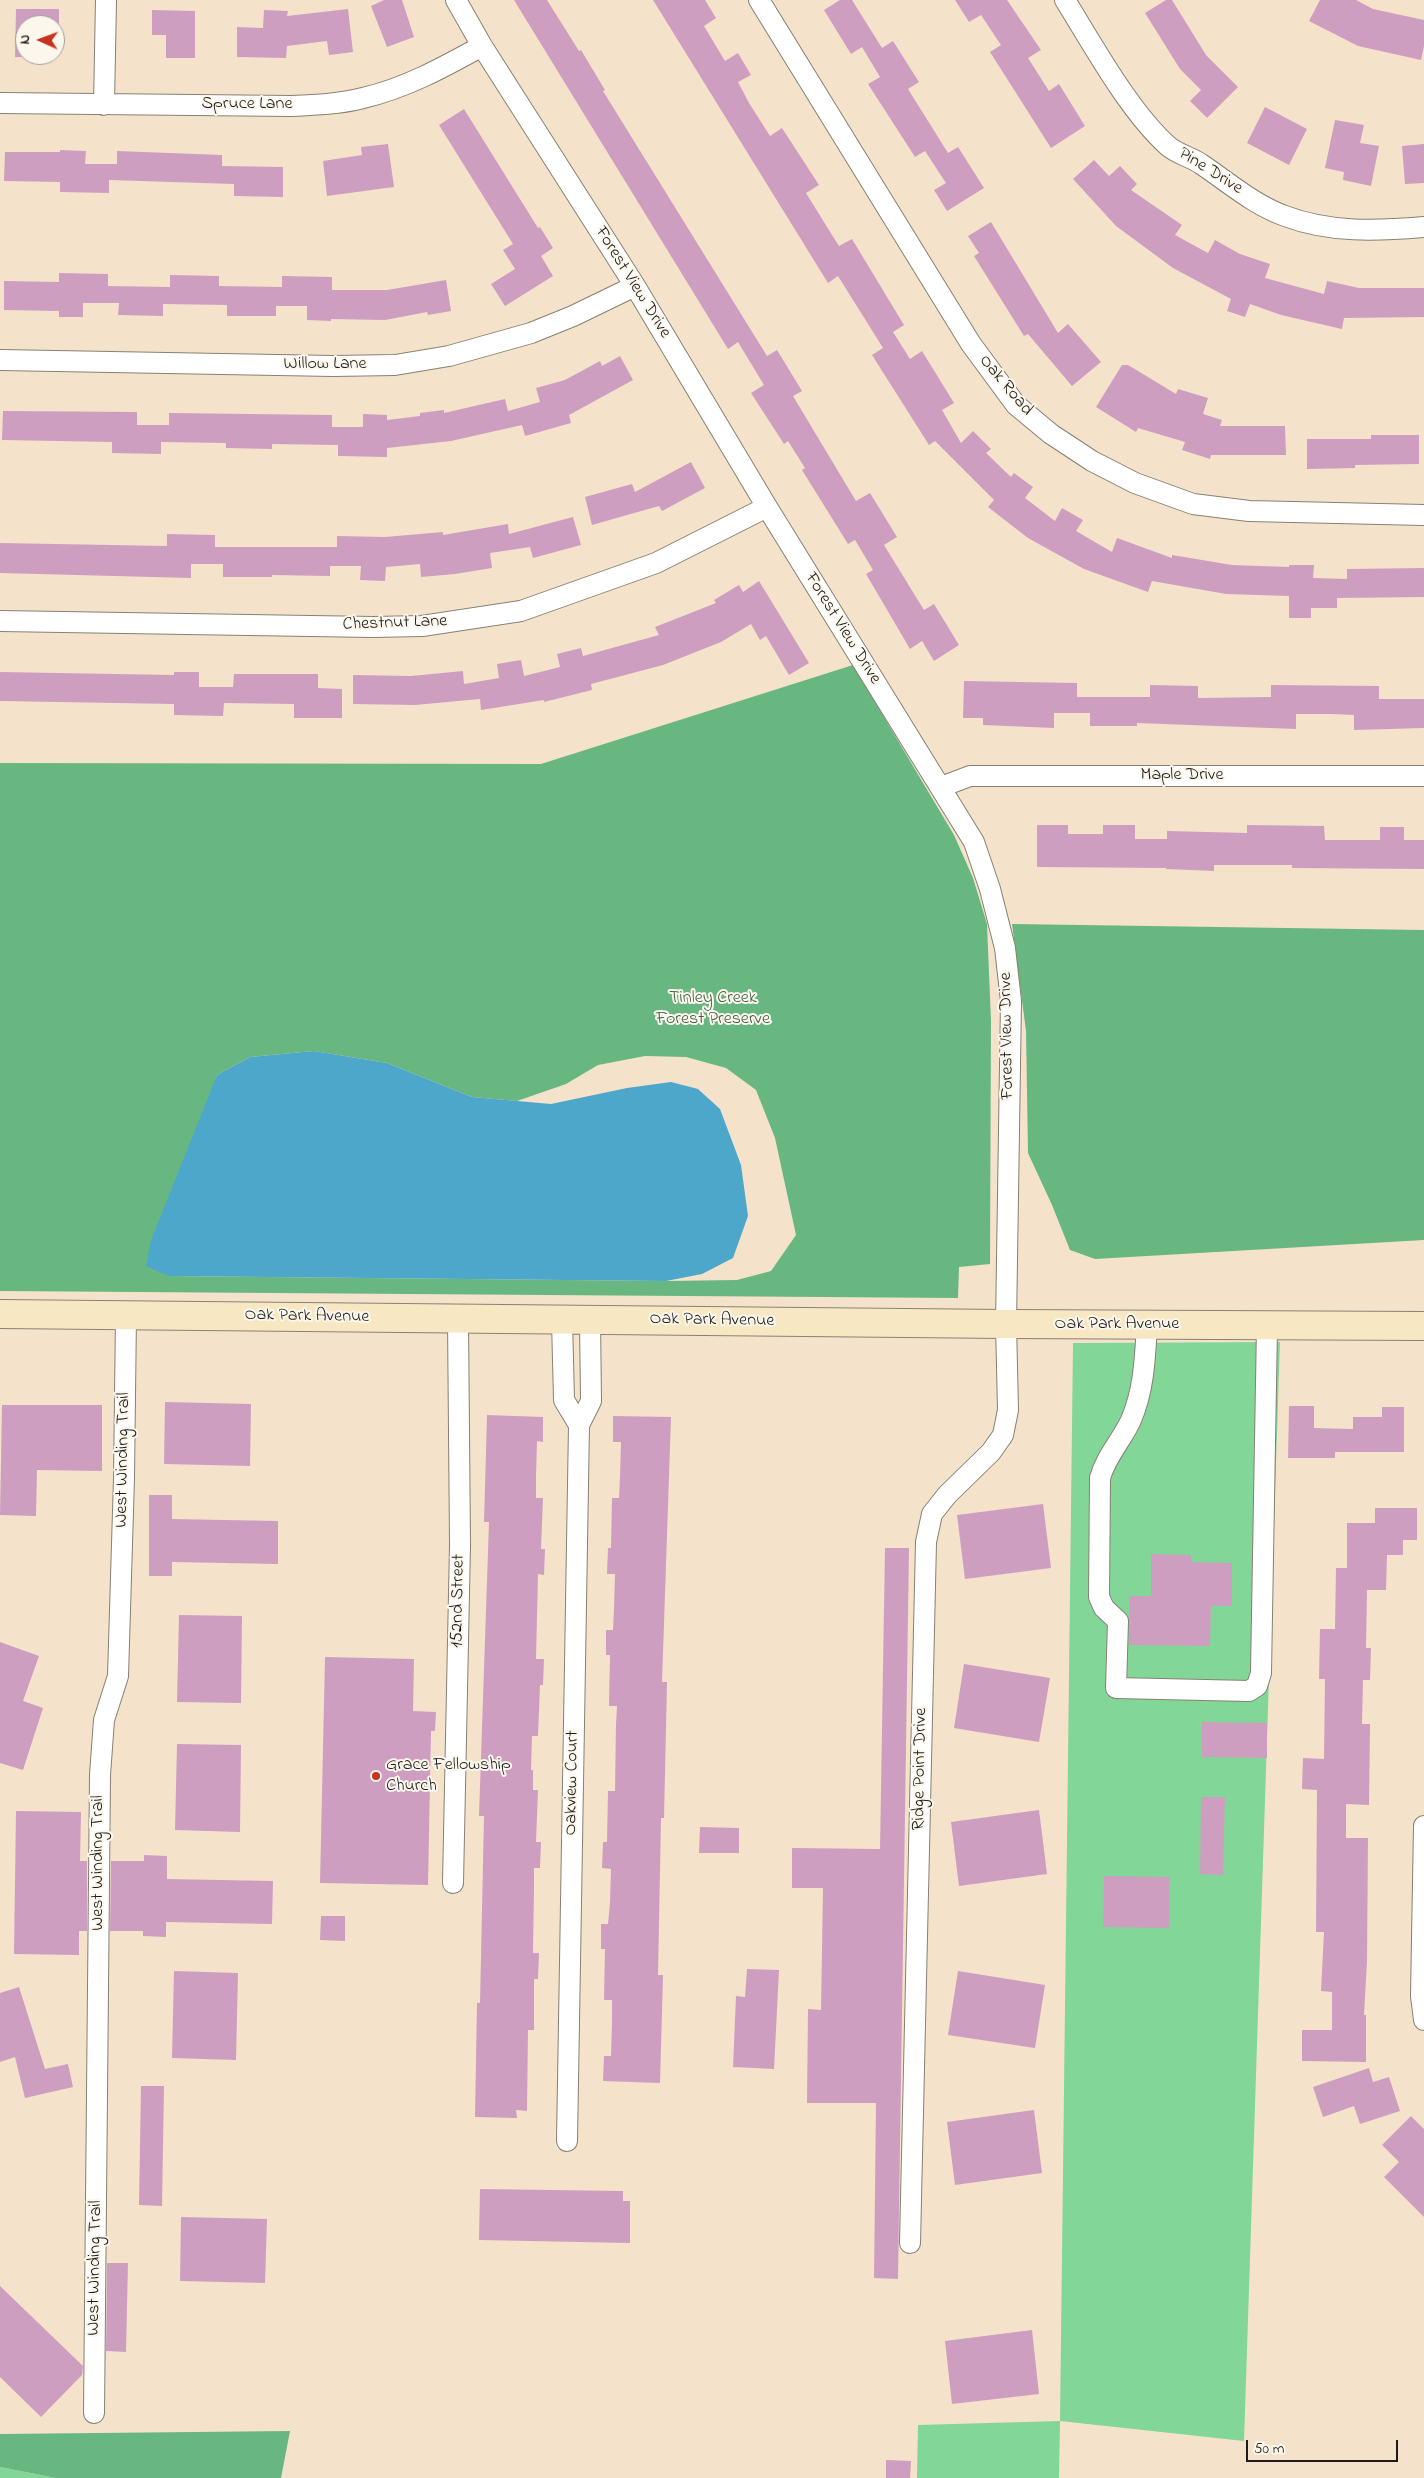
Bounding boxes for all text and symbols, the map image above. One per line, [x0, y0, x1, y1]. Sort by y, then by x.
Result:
north arrow [15, 15, 65, 65]
text: N [15, 34, 36, 45]
street label: Spruce Lane [201, 94, 293, 116]
street label: Pine Drive [1174, 144, 1246, 200]
street label: Forest View Drive [589, 223, 675, 343]
street label: Oak Road [973, 351, 1037, 421]
street label: Willow Lane [283, 354, 367, 376]
street label: Forest View Drive [799, 569, 885, 689]
street label: Chestnut Lane [342, 611, 448, 637]
street label: Maple Drive [1140, 765, 1224, 787]
street label: Forest View Drive [996, 972, 1020, 1100]
park label: Tinley Creek Forest Preserve [656, 988, 770, 1030]
street label: Oak Park Avenue [244, 1305, 370, 1329]
street label: Oak Park Avenue [649, 1309, 775, 1333]
street label: Oak Park Avenue [1055, 1314, 1179, 1336]
street label: West Winding Trail [112, 1392, 136, 1528]
street label: 152nd Street [447, 1554, 471, 1648]
street label: Ridge Point Drive [909, 1707, 933, 1831]
street label: Oakview Court [561, 1730, 585, 1836]
place label: Grace Fellowship Church [386, 1755, 511, 1798]
marker: Grace Fellowship Church [370, 1770, 382, 1782]
street label: West Winding Trail [88, 1795, 110, 1931]
street label: West Winding Trail [84, 2200, 108, 2336]
scale bar [1249, 2430, 1402, 2462]
text: 50 m [1254, 2438, 1284, 2460]

